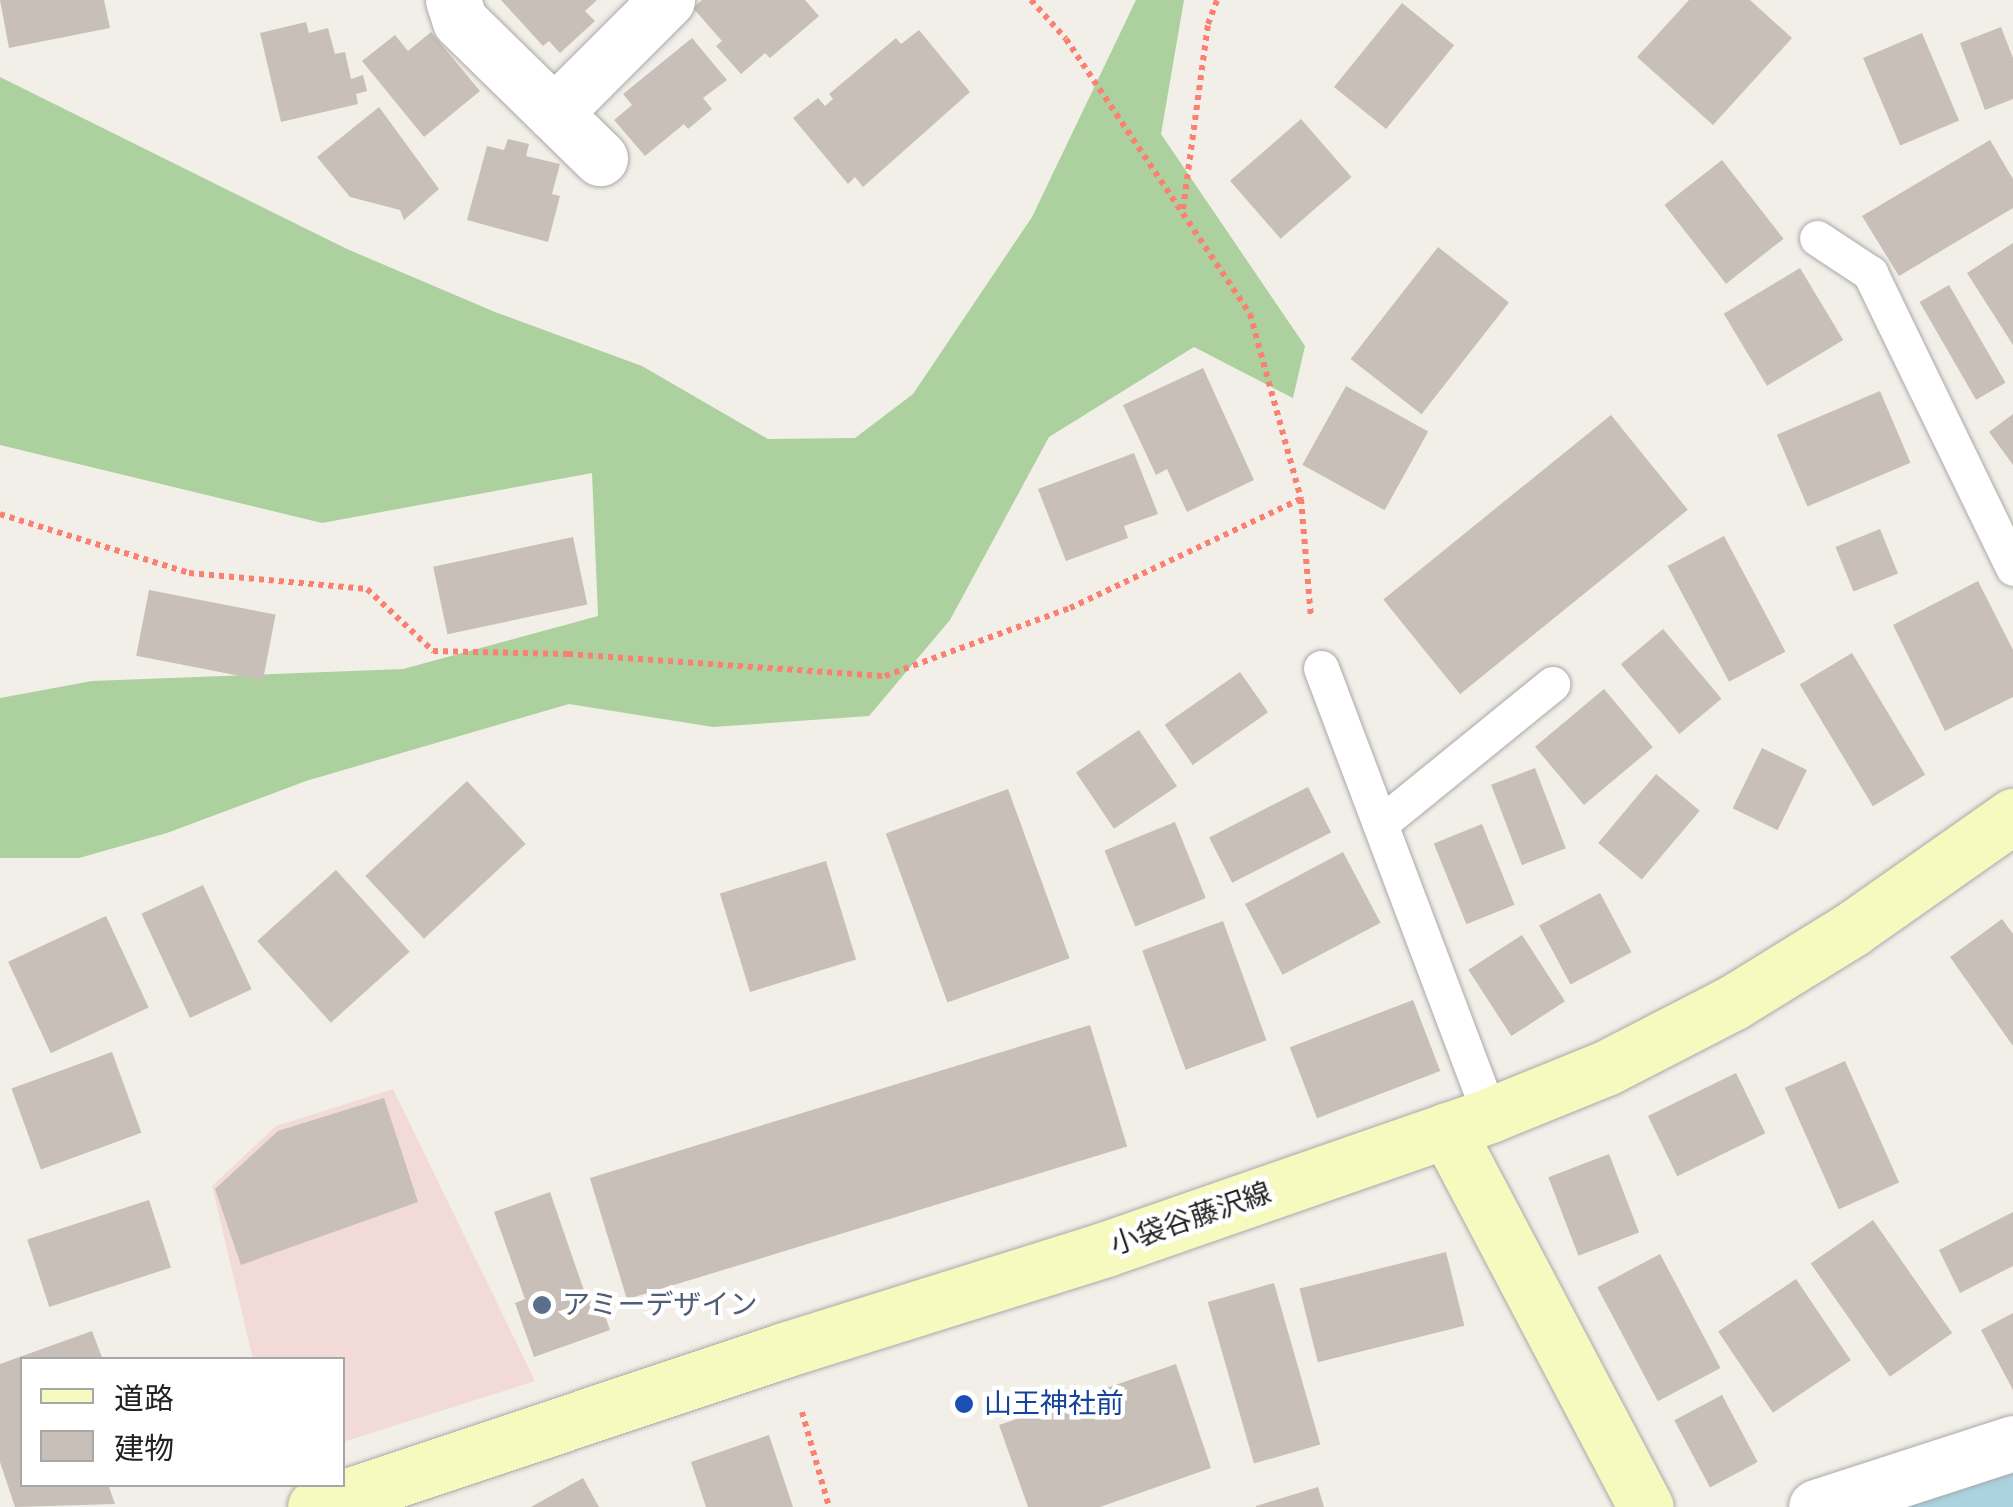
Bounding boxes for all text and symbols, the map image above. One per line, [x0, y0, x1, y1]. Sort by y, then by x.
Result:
street label: 小袋谷藤沢線 [1106, 1176, 1276, 1262]
place label: アミーデザイン [562, 1288, 758, 1322]
marker: アミーデザイン [531, 1294, 553, 1316]
legend [20, 1357, 345, 1487]
text: 道路 [114, 1381, 174, 1416]
place label: 山王神社前 [984, 1387, 1124, 1421]
marker: 山王神社前 [953, 1393, 975, 1415]
text: 建物 [114, 1431, 174, 1466]

